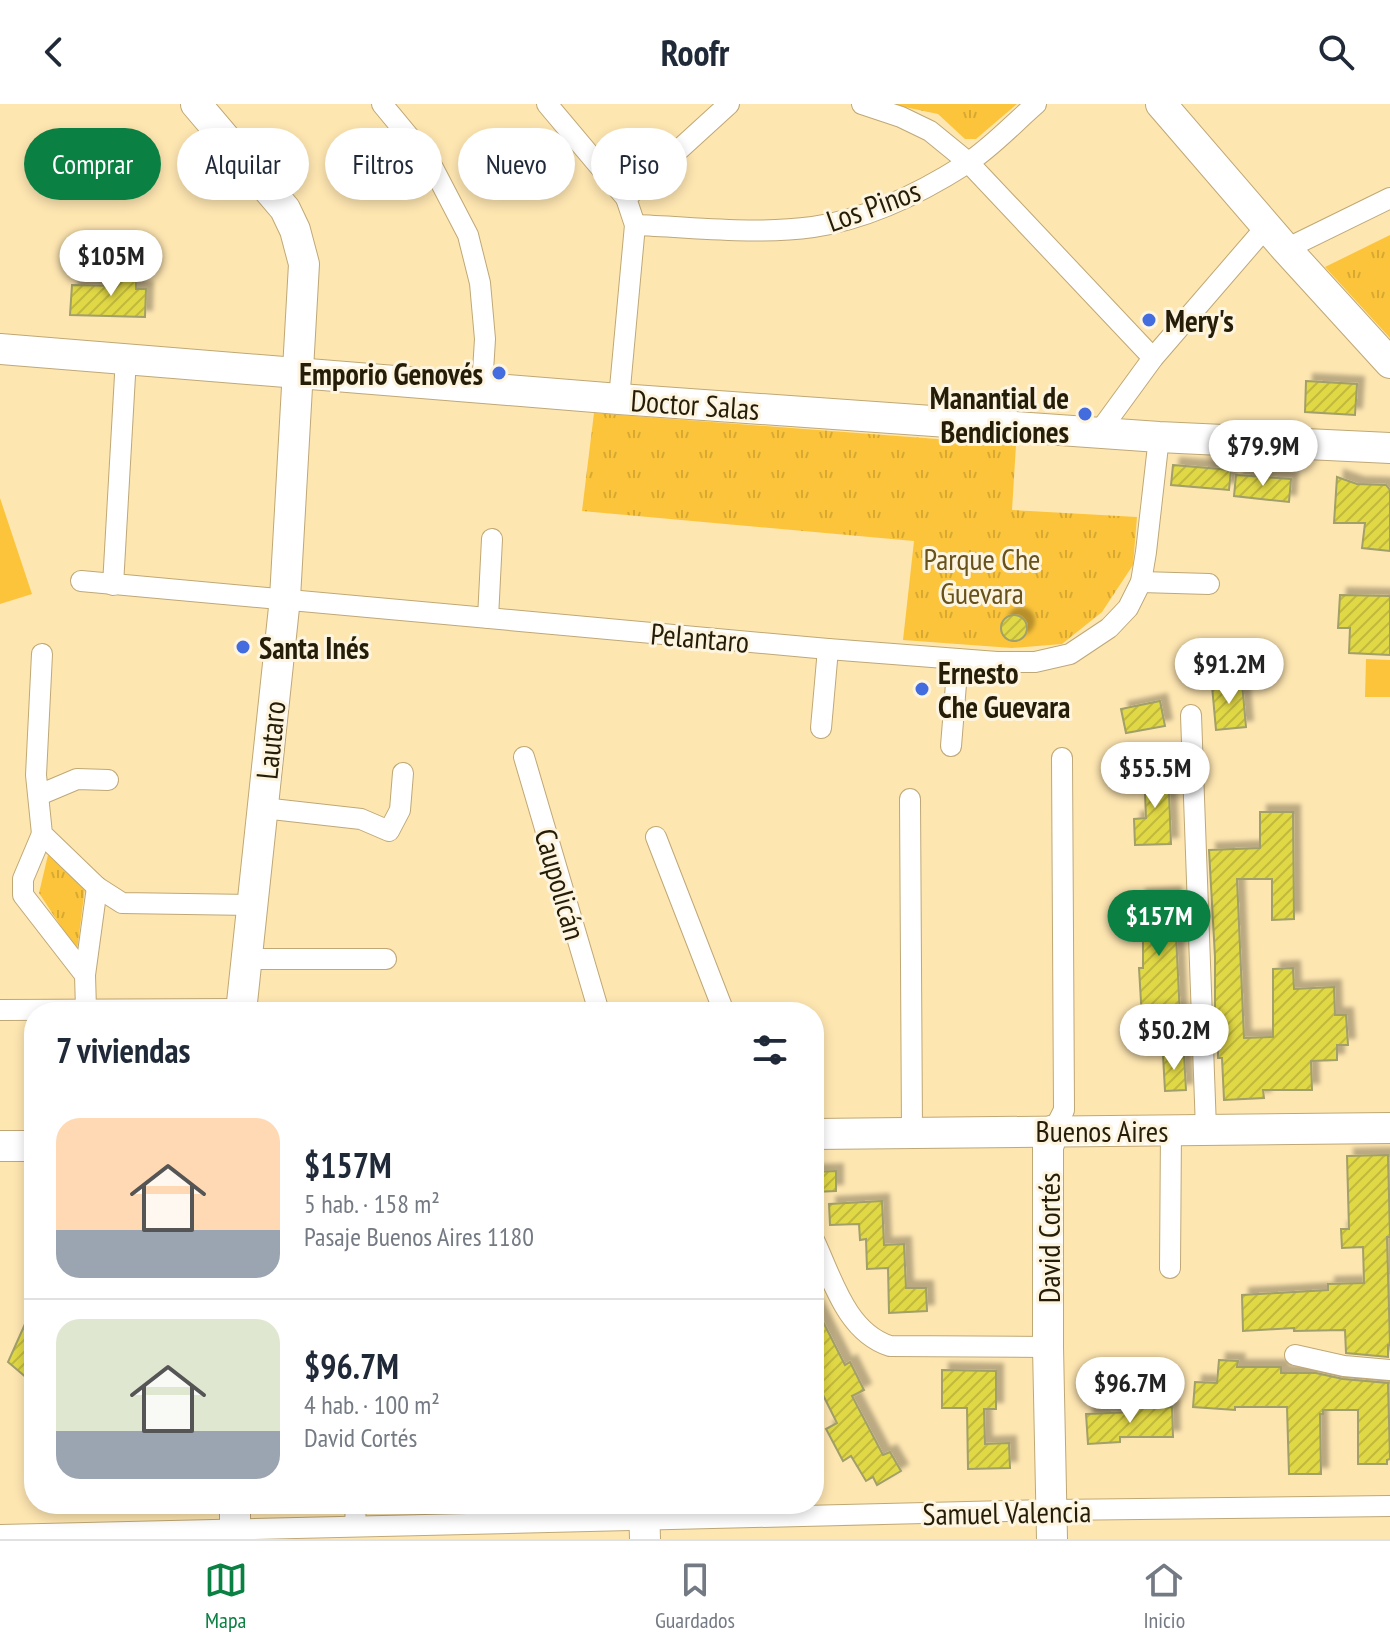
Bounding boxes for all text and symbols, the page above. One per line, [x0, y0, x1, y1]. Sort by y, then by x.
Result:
text: Roofr [661, 29, 729, 76]
icon: back [32, 30, 76, 74]
icon: search [1314, 30, 1358, 74]
chip: Comprar [24, 128, 161, 200]
chip: Alquilar [177, 128, 309, 200]
chip: Filtros [325, 128, 442, 200]
chip: Nuevo [458, 128, 575, 200]
chip: Piso [591, 128, 687, 200]
street label: Los Pinos [821, 170, 925, 240]
pin: $105M [55, 230, 167, 298]
text: $105M [78, 239, 144, 272]
place label: Mery's [1165, 301, 1234, 340]
marker: Mery's [1140, 311, 1158, 329]
place label: Emporio Genovés [299, 354, 483, 393]
marker: Emporio Genovés [490, 364, 508, 382]
place label: Manantial de Bendiciones [930, 378, 1069, 451]
street label: Doctor Salas [629, 380, 761, 428]
marker: Manantial de Bendiciones [1076, 405, 1094, 423]
pin: $79.9M [1198, 420, 1328, 488]
text: $79.9M [1227, 429, 1299, 462]
park label: Parque Che Guevara [924, 539, 1041, 612]
street label: Pelantaro [649, 613, 751, 661]
place label: Santa Inés [259, 628, 369, 667]
marker: Santa Inés [234, 638, 252, 656]
pin: $91.2M [1164, 638, 1294, 706]
text: $91.2M [1193, 647, 1265, 680]
place label: Ernesto Che Guevara [938, 653, 1070, 726]
marker: Ernesto Che Guevara [913, 680, 931, 698]
street label: Lautaro [247, 699, 293, 781]
pin: $55.5M [1090, 742, 1220, 810]
text: $55.5M [1119, 751, 1191, 784]
street label: Caupolicán [527, 824, 595, 944]
pin: $157M [1103, 890, 1215, 958]
text: $157M [1126, 899, 1192, 932]
pin: $50.2M [1109, 1004, 1239, 1072]
text: $50.2M [1138, 1013, 1210, 1046]
text: 7 viviendas [56, 1028, 190, 1072]
icon: filters [748, 1028, 792, 1072]
street label: Buenos Aires [1036, 1111, 1168, 1150]
text: $157M [304, 1143, 392, 1187]
icon: home [120, 1150, 216, 1246]
street label: David Cortés [1029, 1173, 1068, 1303]
text: 5 hab. · 158 m² [304, 1187, 440, 1220]
text: Pasaje Buenos Aires 1180 [304, 1220, 534, 1253]
text: $96.7M [304, 1344, 399, 1388]
icon: home [120, 1351, 216, 1447]
pin: $96.7M [1065, 1357, 1195, 1425]
text: $96.7M [1094, 1366, 1166, 1399]
text: 4 hab. · 100 m² [304, 1388, 440, 1421]
text: David Cortés [304, 1421, 417, 1454]
street label: Samuel Valencia [922, 1491, 1092, 1533]
tab: Mapa [204, 1558, 248, 1634]
tab: Guardados [655, 1558, 735, 1634]
tab: Inicio [1142, 1558, 1186, 1634]

